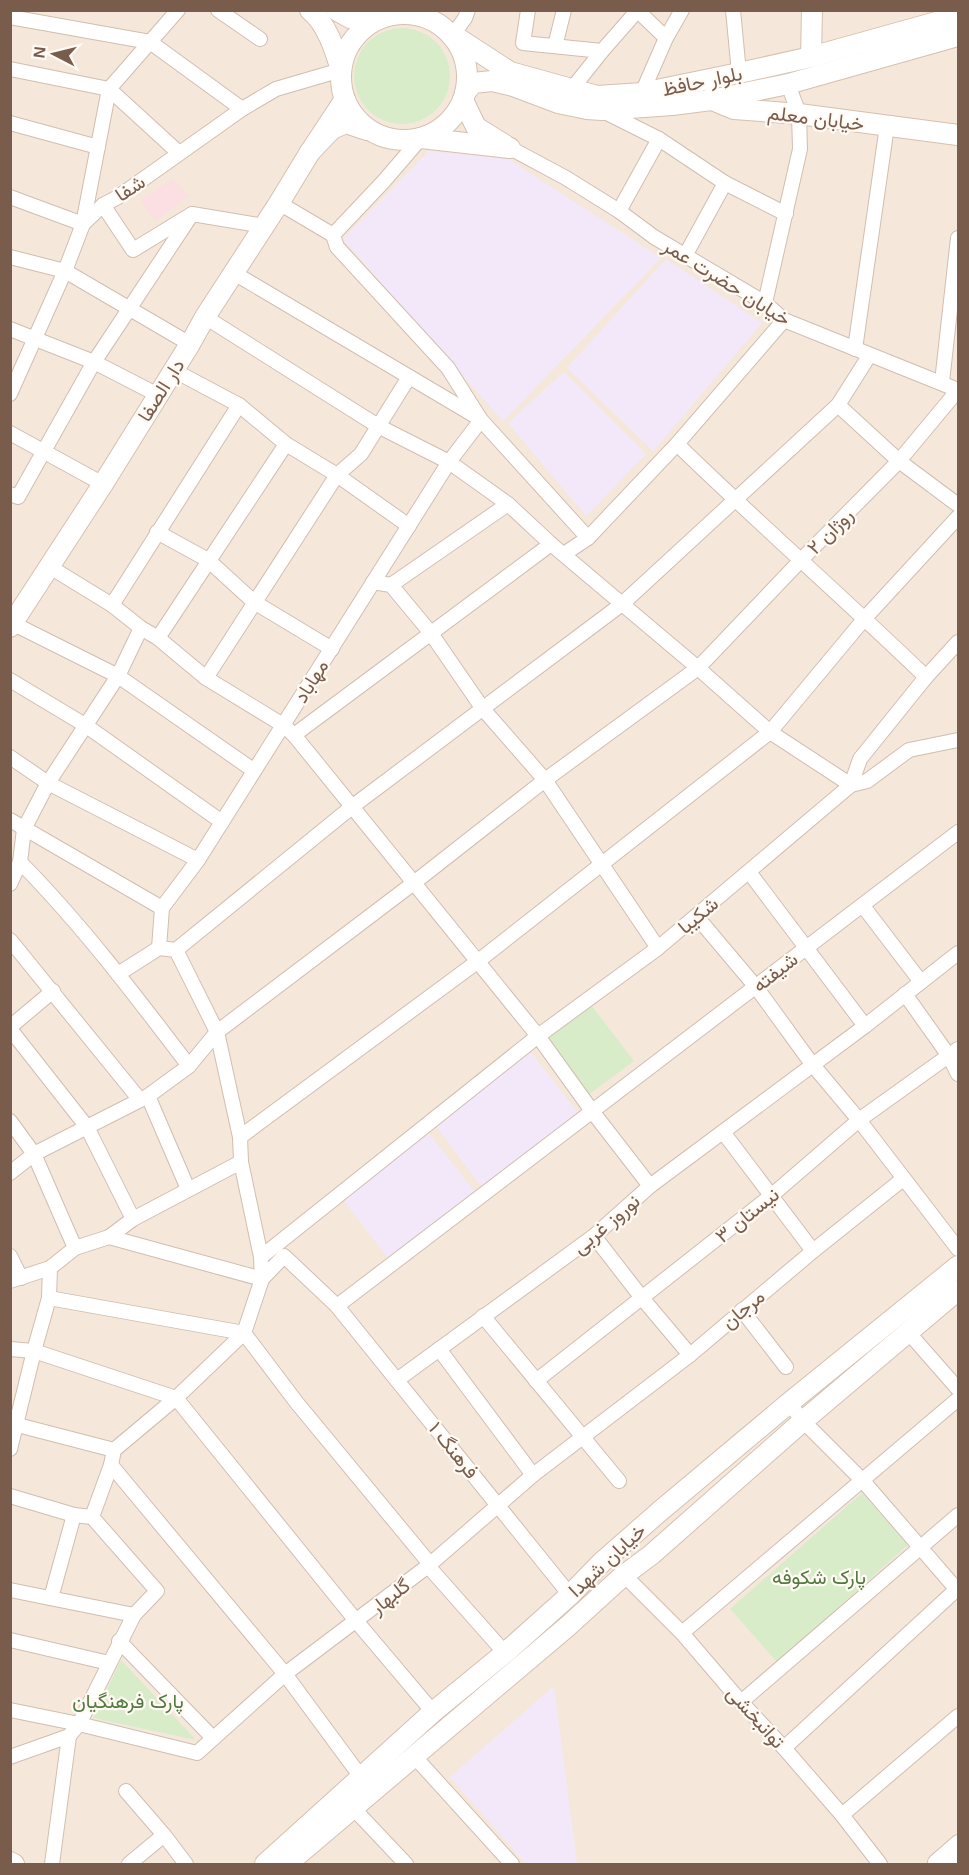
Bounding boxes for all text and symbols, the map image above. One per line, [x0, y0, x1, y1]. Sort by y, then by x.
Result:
north arrow [24, 24, 84, 84]
text: N [30, 45, 49, 59]
street label: بلوار حافظ [660, 62, 744, 102]
street label: خیابان معلم [766, 101, 866, 137]
street label: شفا [111, 170, 149, 206]
street label: خیابان حضرت عمر [658, 234, 795, 332]
street label: دار الصفا [133, 355, 190, 426]
street label: روژان ۲ [803, 504, 859, 560]
street label: مهاباد [289, 655, 334, 708]
street label: شکیبا [674, 892, 723, 939]
street label: شیفته [748, 948, 802, 997]
street label: نیستان ۳ [711, 1183, 784, 1248]
street label: نوروز غربی [568, 1190, 645, 1260]
street label: مرجان [717, 1285, 770, 1335]
street label: فرهنگ ۱ [423, 1417, 483, 1484]
street label: خیابان شهدا [564, 1519, 651, 1603]
park label: پارک شکوفه [772, 1566, 866, 1591]
street label: گلبهار [365, 1574, 416, 1620]
street label: توانبخشی [721, 1681, 790, 1754]
park label: پارک فرهنگیان [72, 1690, 184, 1715]

